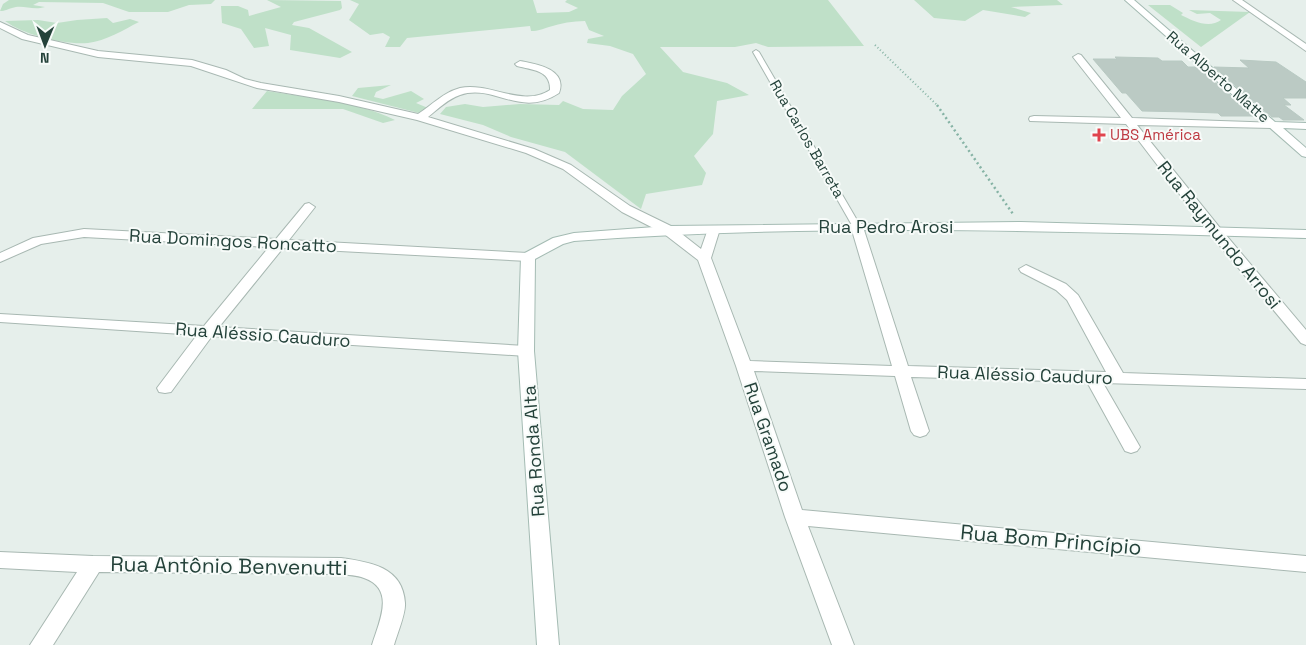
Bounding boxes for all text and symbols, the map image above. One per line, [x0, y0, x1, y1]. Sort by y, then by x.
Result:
north arrow [20, 20, 70, 70]
street label: Rua Alberto Matte [1163, 27, 1274, 127]
text: N [40, 49, 50, 67]
street label: Rua Carlos Barreta [766, 76, 849, 202]
place label: UBS América [1110, 125, 1201, 144]
marker: UBS América [1092, 128, 1106, 142]
street label: Rua Raymundo Arrosi [1153, 156, 1286, 313]
street label: Rua Pedro Arosi [819, 215, 953, 238]
street label: Rua Domingos Roncatto [129, 224, 337, 257]
street label: Rua Aléssio Cauduro [175, 317, 351, 352]
street label: Rua Aléssio Cauduro [937, 360, 1113, 389]
street label: Rua Gramado [739, 379, 798, 495]
street label: Rua Ronda Alta [517, 385, 550, 517]
street label: Rua Bom Princípio [959, 518, 1143, 561]
street label: Rua Antônio Benvenutti [110, 550, 348, 581]

